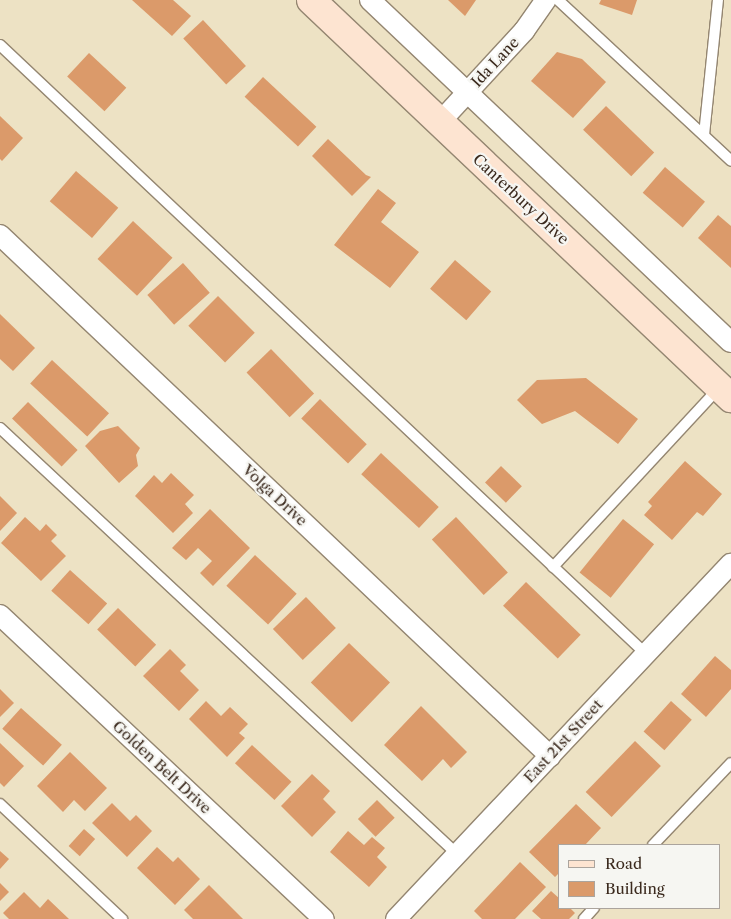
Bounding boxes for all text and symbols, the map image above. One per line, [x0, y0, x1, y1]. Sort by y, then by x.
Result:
street label: Ida Lane [467, 33, 523, 91]
street label: Canterbury Drive [469, 150, 573, 248]
street label: Volga Drive [239, 460, 311, 530]
street label: East 21st Street [520, 696, 606, 786]
street label: Golden Belt Drive [109, 717, 215, 817]
legend [558, 844, 721, 909]
text: Road [605, 854, 642, 873]
text: Building [605, 879, 665, 898]

